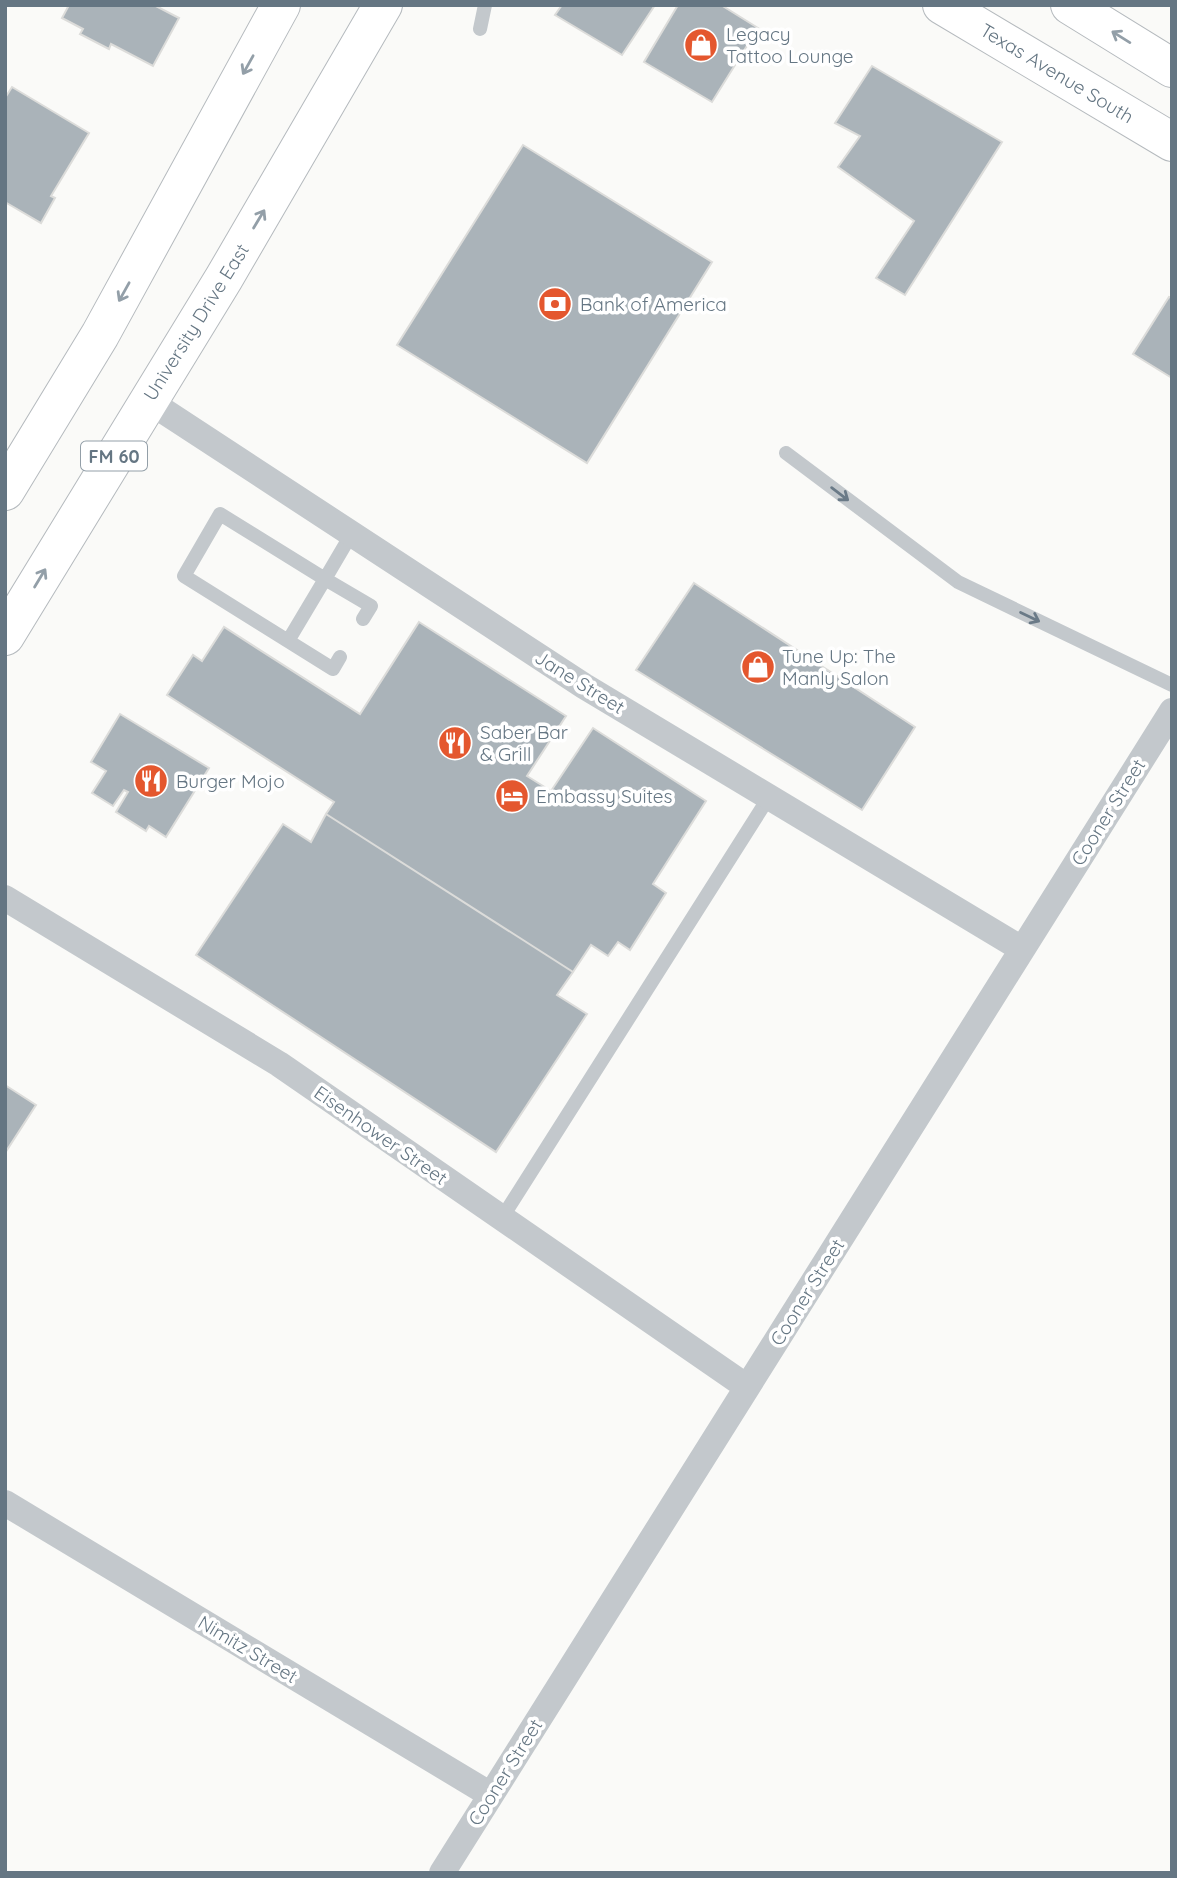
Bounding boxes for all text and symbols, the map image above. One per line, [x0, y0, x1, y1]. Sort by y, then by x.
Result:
street label: Texas Avenue South [976, 18, 1138, 128]
place label: Legacy Tattoo Lounge [726, 22, 854, 68]
shop icon: Legacy Tattoo Lounge [682, 26, 720, 64]
one-way arrow [1111, 29, 1131, 43]
one-way arrow [241, 54, 254, 75]
one-way arrow [252, 209, 266, 229]
street label: University Drive East [138, 239, 254, 405]
one-way arrow [117, 281, 130, 302]
bank icon: Bank of America [536, 285, 574, 323]
place label: Bank of America [580, 292, 727, 316]
road number: FM 60 [81, 442, 147, 470]
one-way arrow [830, 486, 849, 501]
one-way arrow [34, 568, 48, 588]
one-way arrow [1019, 611, 1040, 624]
place label: Tune Up: The Manly Salon [782, 644, 896, 690]
street label: Jane Street [531, 645, 629, 719]
shop icon: Tune Up: The Manly Salon [739, 648, 777, 686]
place label: Saber Bar & Grill [480, 720, 569, 766]
restaurant icon: Saber Bar & Grill [436, 724, 474, 762]
street label: Cooner Street [1066, 754, 1150, 870]
restaurant icon: Burger Mojo [132, 762, 170, 800]
place label: Burger Mojo [176, 769, 285, 793]
hotel icon: Embassy Suites [493, 777, 531, 815]
place label: Embassy Suites [536, 784, 673, 808]
street label: Eisenhower Street [310, 1080, 452, 1190]
street label: Cooner Street [765, 1234, 849, 1350]
street label: Nimitz Street [194, 1610, 302, 1688]
street label: Cooner Street [463, 1714, 547, 1830]

